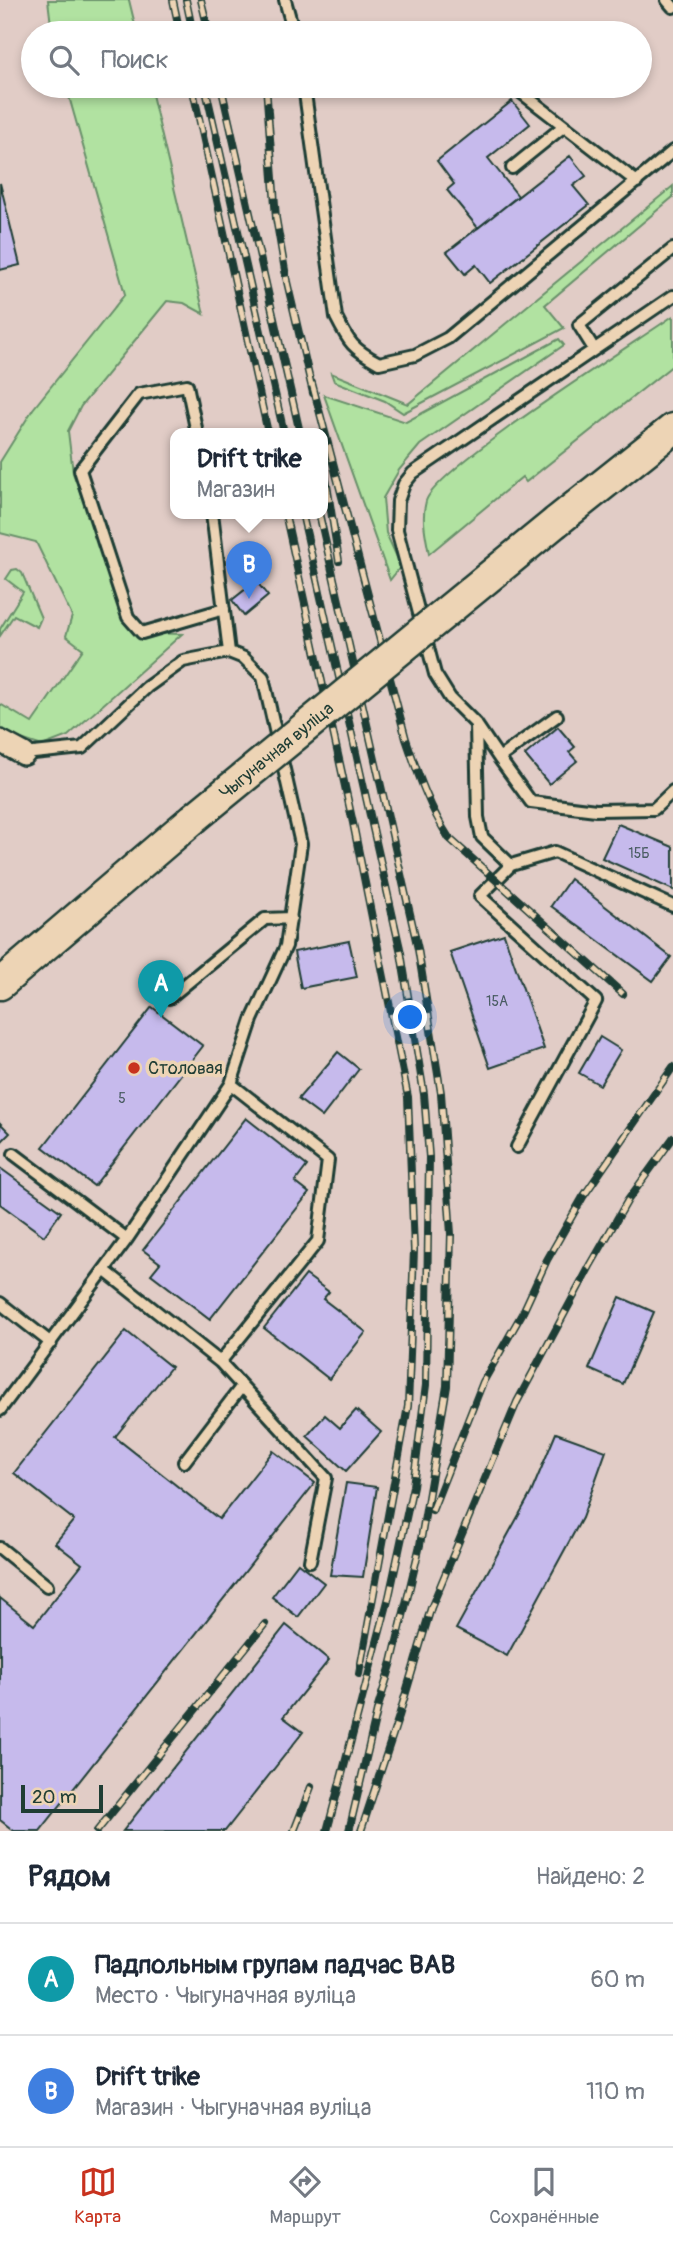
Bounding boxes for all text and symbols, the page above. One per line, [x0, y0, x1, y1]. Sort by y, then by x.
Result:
search box [21, 21, 652, 98]
icon: search [45, 41, 83, 79]
text: Поиск [101, 44, 169, 76]
popup [170, 428, 328, 519]
text: Drift trike [197, 443, 301, 475]
text: Магазин [197, 475, 275, 504]
pin: B [226, 541, 272, 599]
street label: Чыгуначная вуліца [215, 697, 339, 805]
house number: 15Б [628, 845, 650, 862]
pin: A [138, 960, 184, 1018]
house number: 15А [486, 993, 508, 1010]
your location [393, 1000, 427, 1034]
place label: Столовая [148, 1057, 223, 1080]
marker: Столовая [126, 1060, 142, 1076]
house number: 5 [118, 1090, 126, 1107]
scale bar [21, 1782, 103, 1814]
text: 20 m [32, 1785, 77, 1809]
text: Рядом [28, 1858, 111, 1895]
text: Найдено: 2 [536, 1862, 645, 1891]
text: Падпольным групам падчас ВАВ [95, 1949, 455, 1981]
text: A [44, 1965, 58, 1994]
text: 60 m [590, 1965, 645, 1994]
text: Место · Чыгуначная вуліца [95, 1981, 356, 2010]
text: Drift trike [95, 2061, 200, 2093]
text: B [44, 2077, 58, 2106]
text: 110 m [586, 2077, 645, 2106]
text: Магазин · Чыгуначная вуліца [95, 2093, 371, 2122]
tab: Карта [74, 2163, 121, 2229]
tab: Маршрут [269, 2163, 341, 2229]
tab: Сохранённые [489, 2163, 599, 2229]

